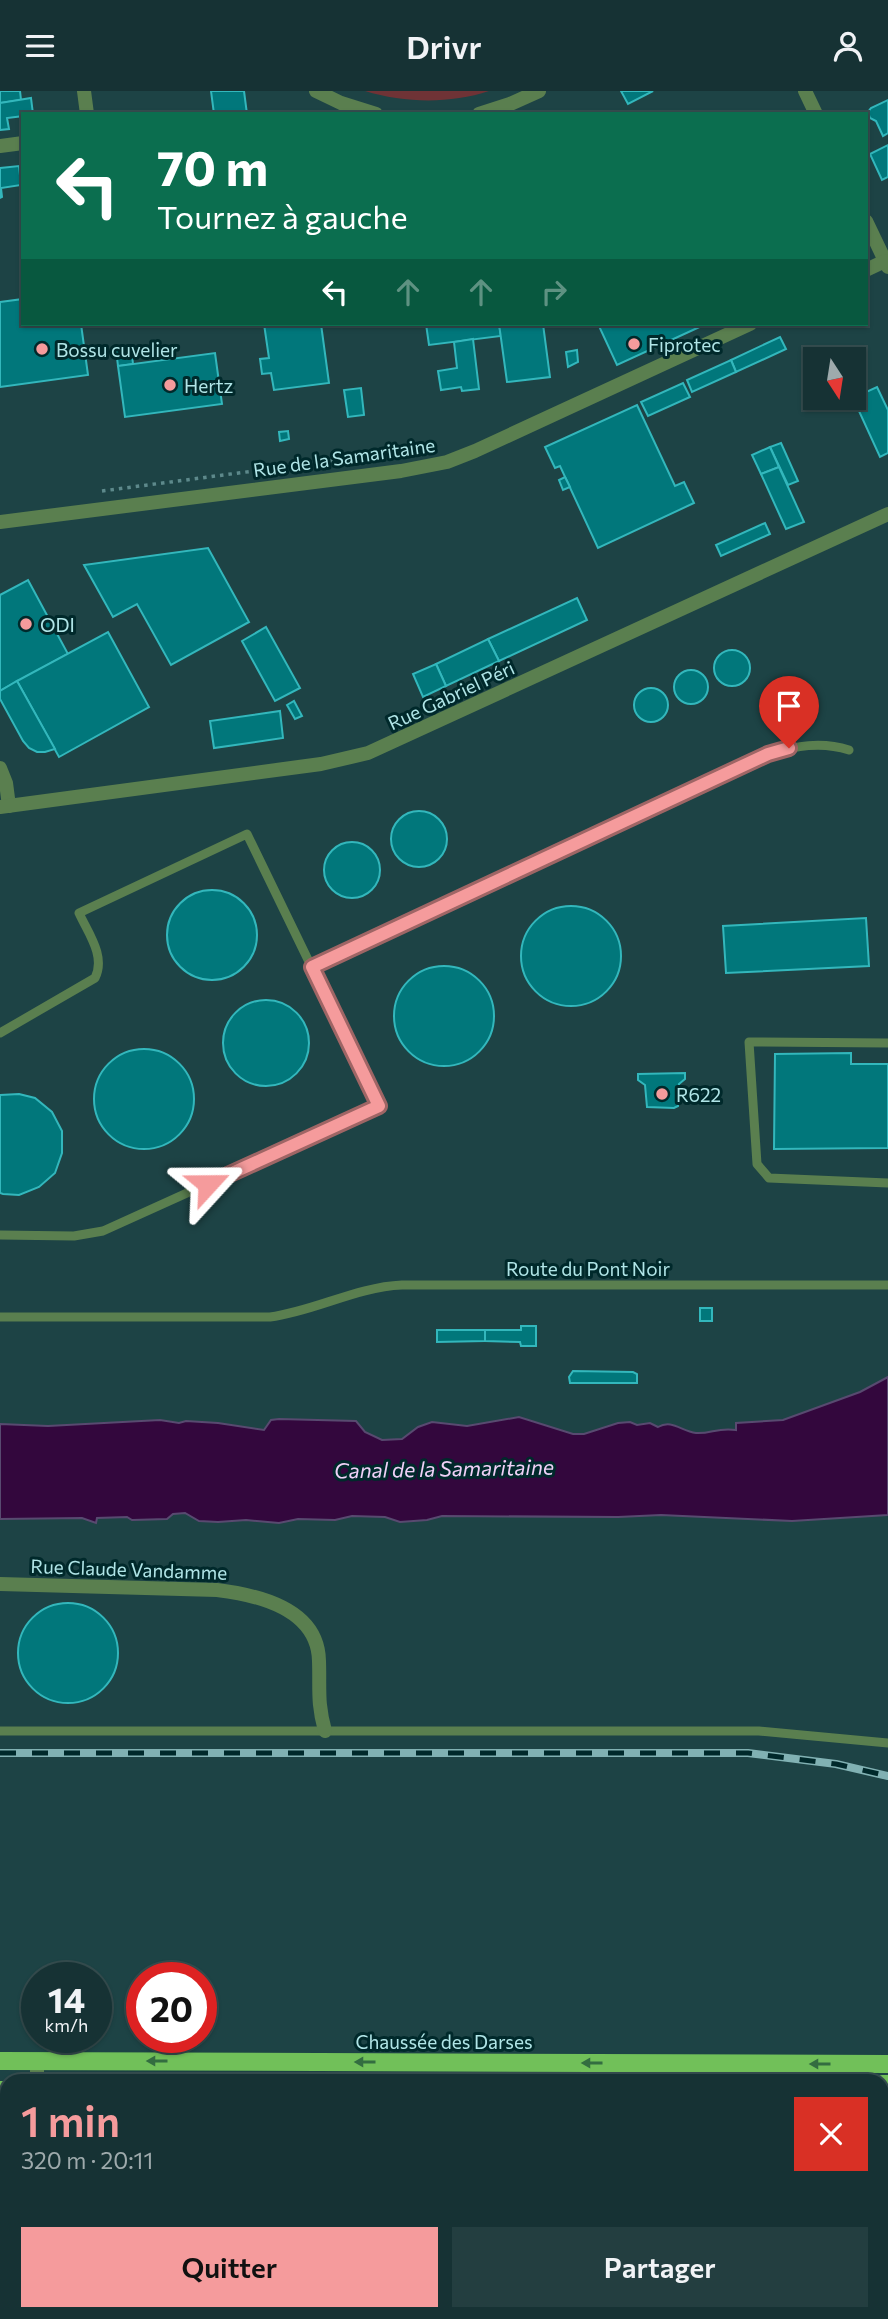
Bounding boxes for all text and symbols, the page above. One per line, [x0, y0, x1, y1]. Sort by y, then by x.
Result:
text: Drivr [406, 26, 482, 66]
icon: menu [21, 27, 59, 65]
icon: person [829, 27, 867, 65]
text: 70 m [157, 136, 268, 196]
icon: left [42, 140, 133, 231]
text: Tournez à gauche [157, 196, 408, 236]
icon: left [316, 273, 354, 311]
icon: ahead [389, 273, 427, 311]
icon: ahead [462, 273, 500, 311]
icon: right [535, 273, 573, 311]
place label: Fiprotec [648, 333, 721, 356]
marker: Fiprotec [626, 336, 642, 352]
place label: Bossu cuvelier [56, 338, 178, 361]
marker: Bossu cuvelier [34, 341, 50, 357]
north arrow [803, 347, 866, 409]
map controls [803, 347, 866, 410]
place label: Hertz [184, 374, 233, 397]
marker: Hertz [162, 377, 178, 393]
street label: Rue de la Samaritaine [252, 433, 436, 481]
place label: ODI [40, 613, 75, 636]
marker: ODI [18, 616, 34, 632]
street label: Rue Gabriel Péri [384, 656, 518, 734]
pin [759, 676, 819, 748]
icon: arrive [770, 687, 808, 725]
place label: R622 [676, 1083, 721, 1106]
marker: R622 [654, 1086, 670, 1102]
position arrow [171, 1147, 245, 1221]
street label: Route du Pont Noir [506, 1257, 670, 1280]
water label: Canal de la Samaritaine [334, 1454, 554, 1482]
street label: Rue Claude Vandamme [30, 1554, 228, 1584]
speed limit sign: 20 [126, 1962, 217, 2053]
text: 14 [48, 1977, 85, 2020]
text: km/h [45, 2014, 88, 2036]
street label: Chaussée des Darses [355, 2030, 533, 2053]
one-way arrow [145, 2055, 167, 2067]
one-way arrow [354, 2056, 376, 2068]
one-way arrow [581, 2057, 603, 2069]
one-way arrow [809, 2058, 831, 2070]
text: 1 min [21, 2094, 120, 2146]
button: close [794, 2097, 868, 2171]
text: 320 m · 20:11 [21, 2146, 153, 2174]
button: Quitter [21, 2227, 438, 2307]
button: Partager [452, 2227, 868, 2307]

